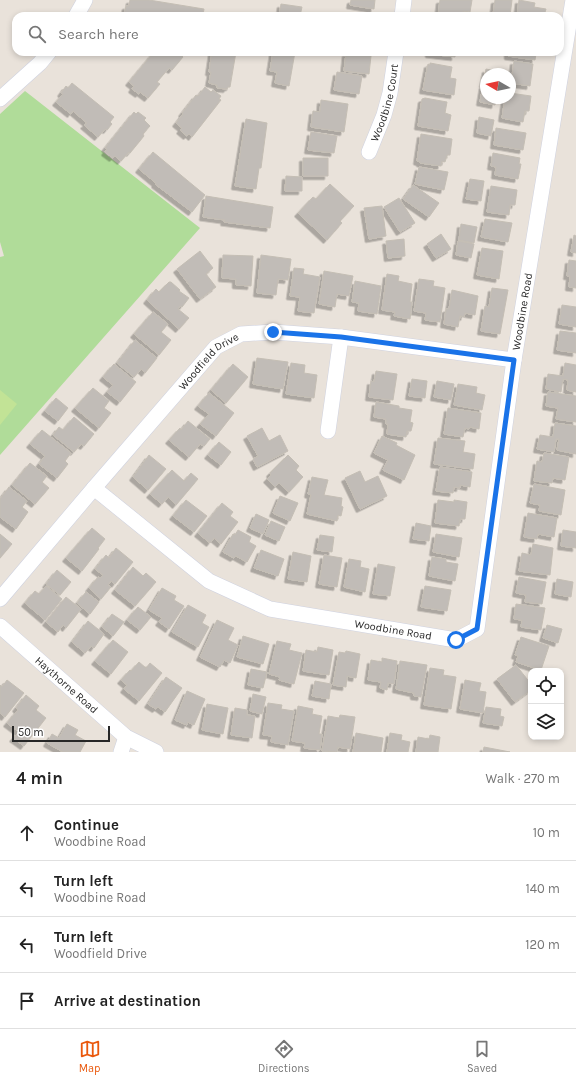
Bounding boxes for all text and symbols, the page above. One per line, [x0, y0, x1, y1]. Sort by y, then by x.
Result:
search box [12, 12, 564, 56]
icon: search [26, 23, 48, 45]
text: Search here [58, 25, 139, 43]
street label: Woodbine Court [368, 63, 401, 144]
north arrow [480, 68, 516, 104]
street label: Woodbine Road [510, 272, 535, 351]
route end [264, 323, 282, 341]
street label: Woodfield Drive [176, 330, 241, 393]
street label: Woodbine Road [354, 617, 433, 643]
route start [447, 631, 465, 649]
street label: Haythorne Road [32, 654, 101, 716]
map controls [528, 668, 564, 740]
button: locate [528, 668, 564, 704]
button: layers [528, 704, 564, 740]
scale bar [12, 724, 110, 743]
text: 50 m [18, 726, 44, 739]
text: 4 min [16, 768, 63, 788]
text: Walk · 270 m [486, 771, 560, 786]
text: Continue [54, 816, 119, 834]
icon: ahead [16, 822, 38, 844]
text: 10 m [533, 825, 560, 840]
text: Woodbine Road [54, 834, 146, 849]
text: Turn left [54, 872, 113, 890]
icon: left [16, 878, 38, 900]
text: 140 m [525, 881, 560, 896]
text: Woodbine Road [54, 890, 146, 905]
text: Turn left [54, 928, 113, 946]
icon: left [16, 934, 38, 956]
text: 120 m [525, 937, 560, 952]
text: Woodfield Drive [54, 946, 147, 961]
icon: arrive [16, 990, 38, 1012]
text: Arrive at destination [54, 992, 201, 1010]
tab: Map [79, 1038, 101, 1075]
tab: Directions [258, 1038, 310, 1075]
tab: Saved [467, 1038, 497, 1075]

